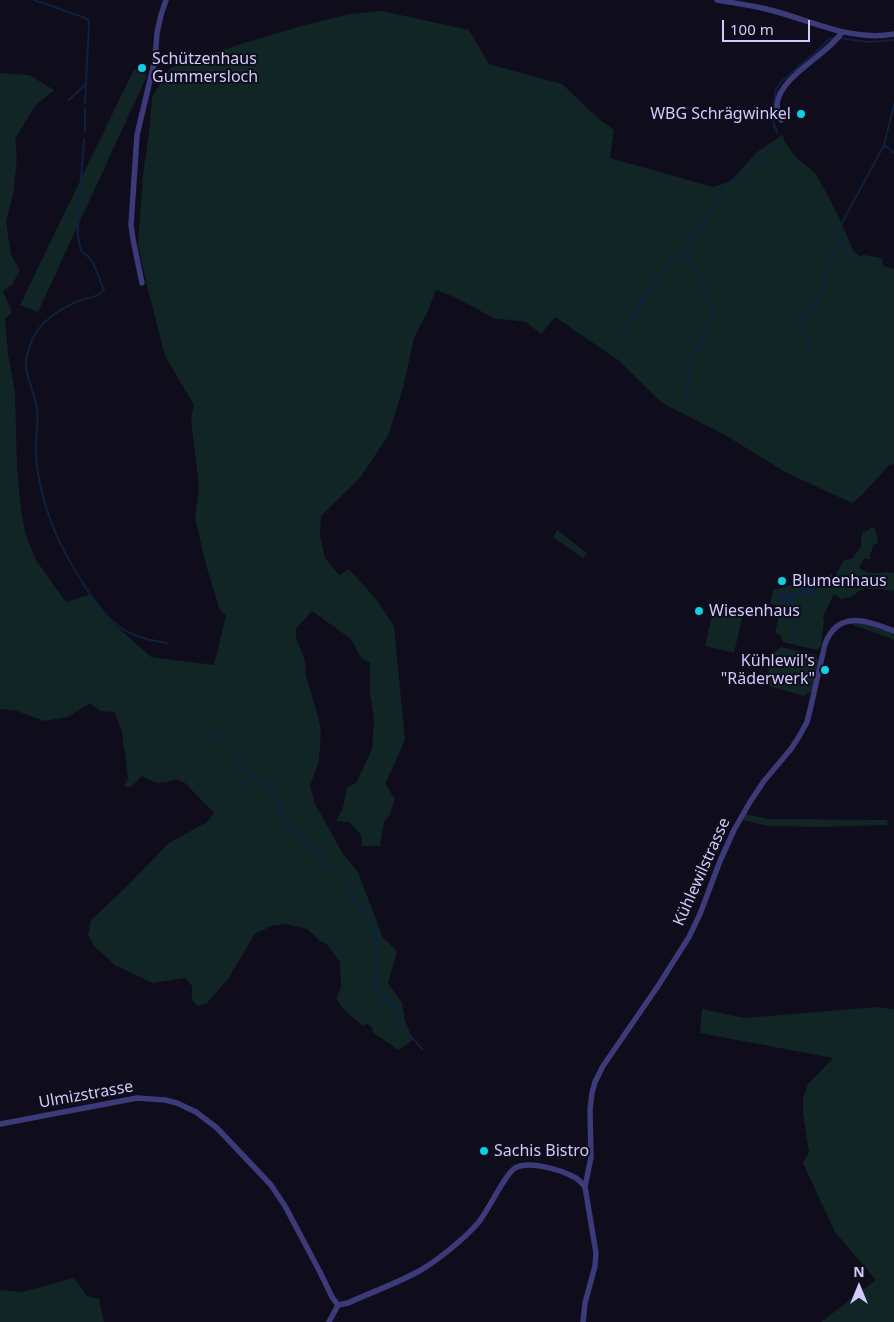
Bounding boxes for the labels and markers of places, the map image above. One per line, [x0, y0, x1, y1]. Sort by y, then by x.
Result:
place label: Schützenhaus Gummersloch [152, 49, 258, 87]
marker: Schützenhaus Gummersloch [136, 62, 148, 74]
place label: WBG Schrägwinkel [650, 104, 791, 124]
marker: WBG Schrägwinkel [795, 108, 807, 120]
place label: Blumenhaus [792, 571, 887, 591]
marker: Blumenhaus [776, 575, 788, 587]
place label: Wiesenhaus [709, 601, 800, 621]
marker: Wiesenhaus [693, 605, 705, 617]
place label: Kühlewil's "Räderwerk" [721, 651, 815, 689]
marker: Kühlewil's "Räderwerk" [819, 664, 831, 676]
place label: Sachis Bistro [494, 1141, 589, 1161]
marker: Sachis Bistro [478, 1145, 490, 1157]

